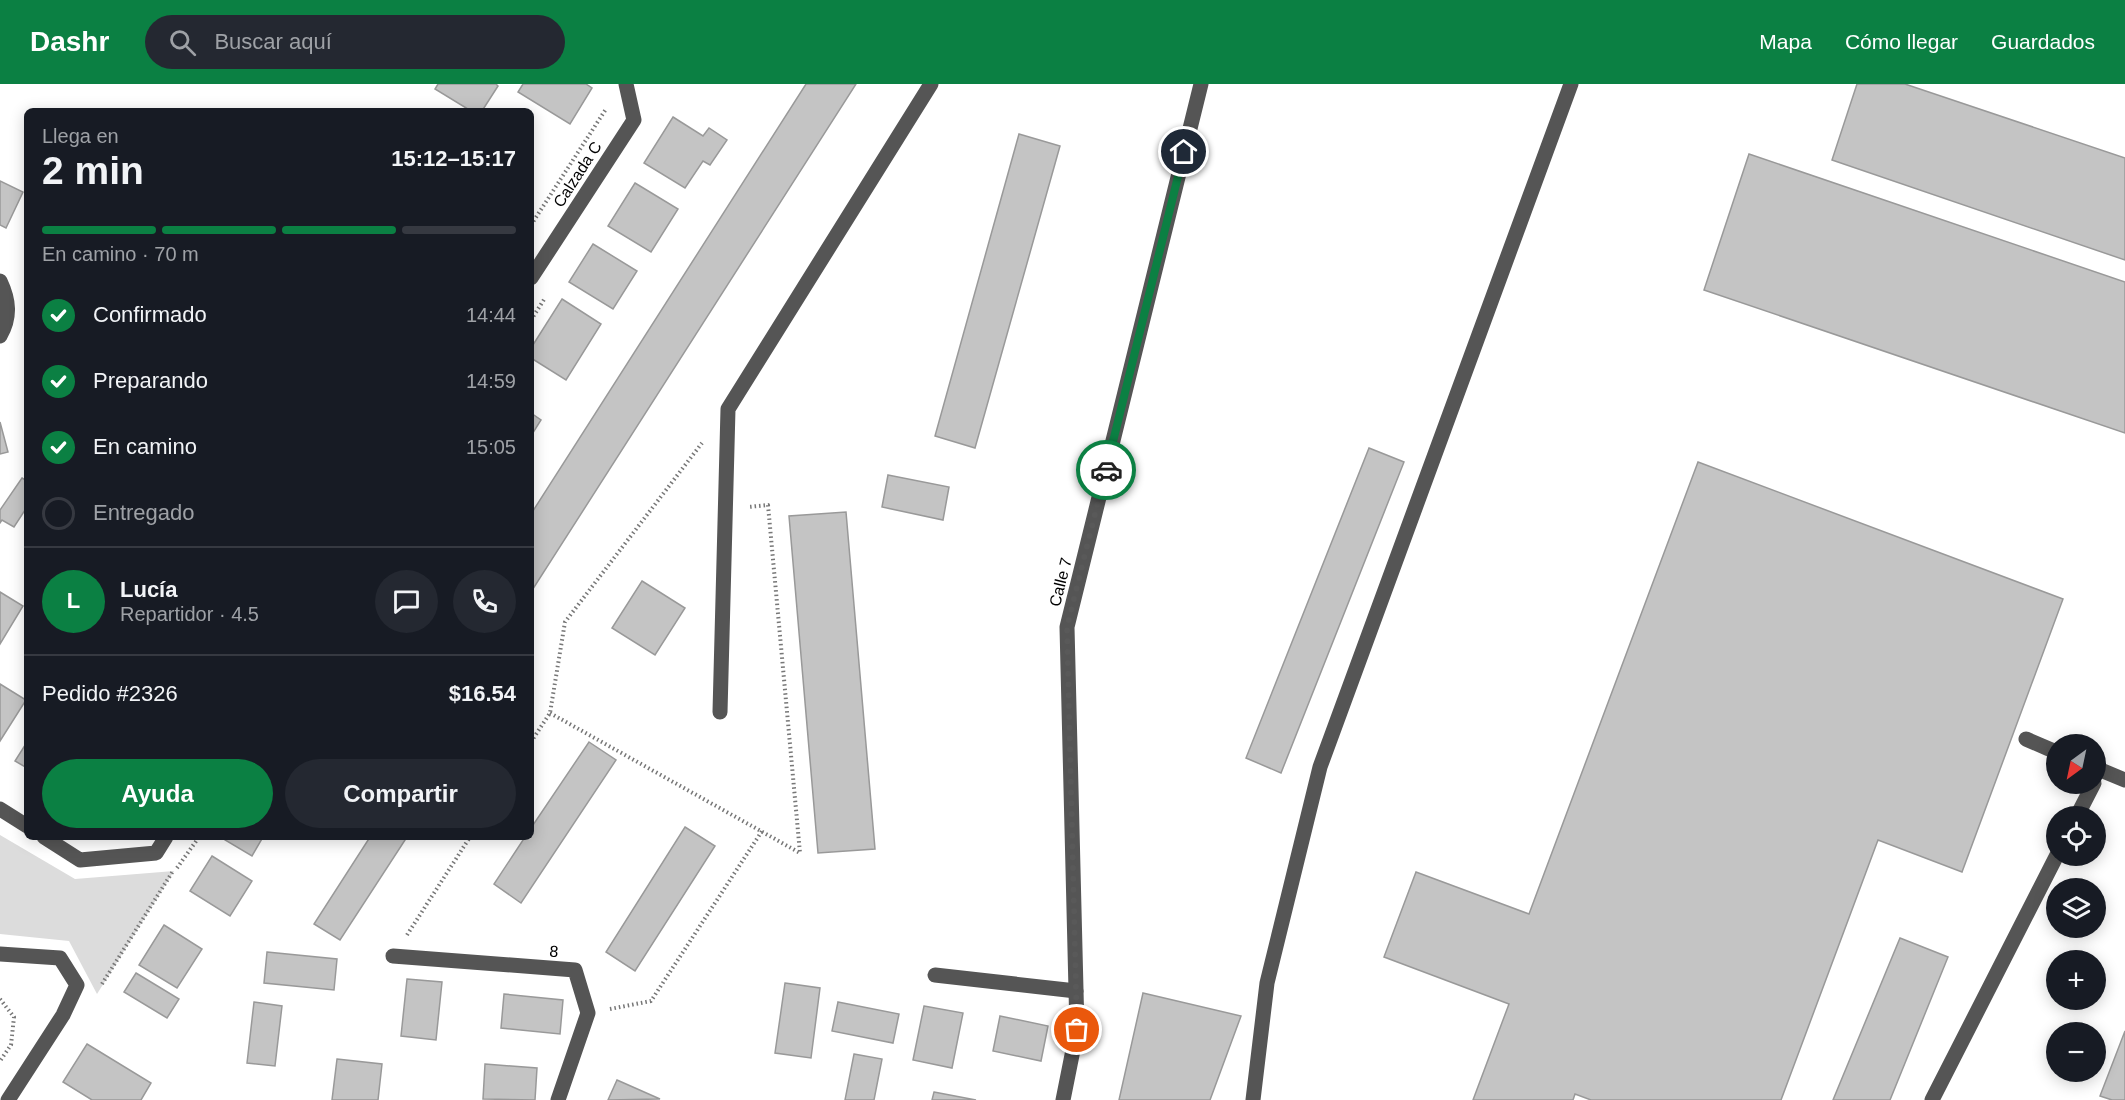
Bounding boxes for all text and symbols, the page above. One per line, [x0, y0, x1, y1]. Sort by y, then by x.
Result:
search box [145, 15, 565, 69]
text: Dashr [30, 26, 109, 57]
icon: search [166, 26, 199, 59]
text: Buscar aquí [214, 29, 332, 54]
text: Mapa [1759, 30, 1812, 53]
text: Cómo llegar [1845, 30, 1958, 53]
text: Guardados [1991, 30, 2095, 53]
text: Llega en [42, 125, 119, 147]
pin [1158, 126, 1209, 177]
icon: home [1167, 135, 1200, 168]
street label: Calzada C [550, 138, 605, 210]
text: 15:12–15:17 [391, 146, 516, 171]
text: 2 min [42, 149, 144, 192]
text: En camino · 70 m [42, 243, 199, 265]
icon: check [42, 299, 75, 332]
text: Confirmado [93, 302, 207, 327]
text: 14:44 [466, 304, 516, 326]
icon: check [42, 365, 75, 398]
text: Preparando [93, 368, 208, 393]
text: 14:59 [466, 370, 516, 392]
icon: check [42, 431, 75, 464]
text: En camino [93, 434, 197, 459]
text: 15:05 [466, 436, 516, 458]
courier [1076, 440, 1136, 500]
icon: car [1090, 454, 1123, 487]
text: Entregado [93, 500, 195, 525]
street label: Calle 7 [1046, 556, 1075, 608]
button: chat [375, 570, 438, 633]
button: phone [453, 570, 516, 633]
text: Lucía [120, 577, 177, 602]
text: L [67, 588, 80, 613]
text: Repartidor · 4.5 [120, 603, 259, 625]
text: Pedido #2326 [42, 681, 178, 706]
text: $16.54 [449, 681, 516, 706]
north arrow [2046, 734, 2106, 794]
map controls [2046, 734, 2106, 1082]
button: Ayuda [42, 759, 273, 828]
button: Compartir [285, 759, 516, 828]
button: locate [2046, 806, 2106, 866]
button: layers [2046, 878, 2106, 938]
street label: 8 [549, 943, 559, 960]
button: + [2046, 950, 2106, 1010]
pin [1051, 1004, 1102, 1055]
icon: bag [1060, 1013, 1093, 1046]
button: − [2046, 1022, 2106, 1082]

